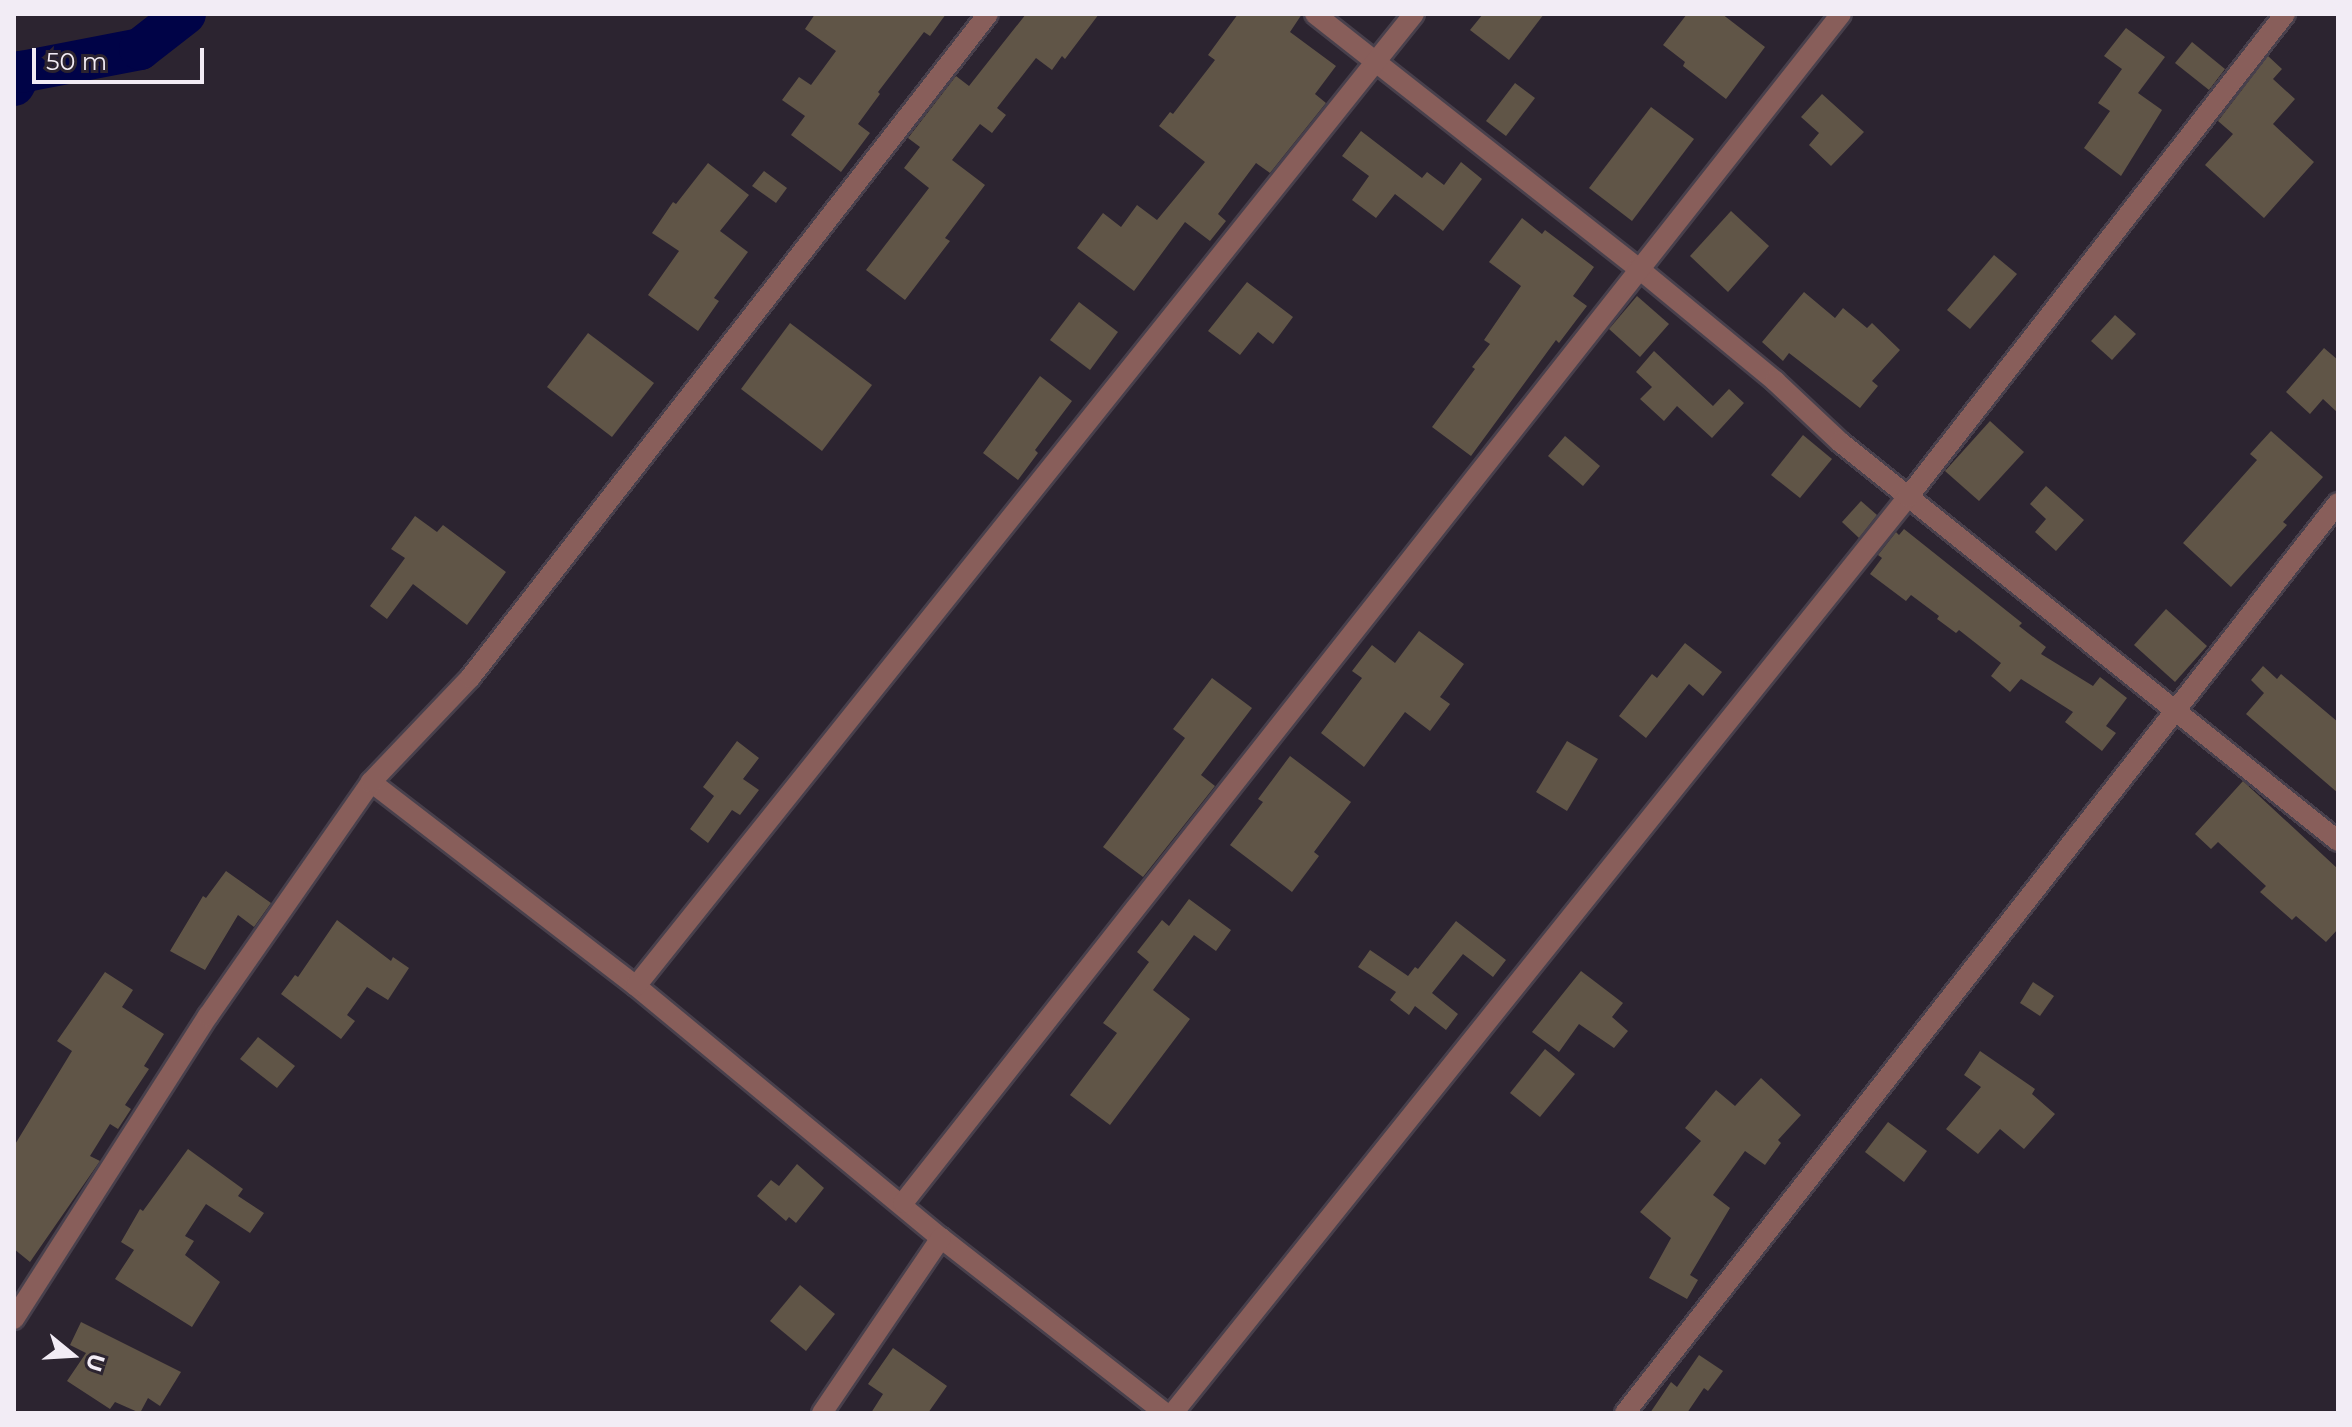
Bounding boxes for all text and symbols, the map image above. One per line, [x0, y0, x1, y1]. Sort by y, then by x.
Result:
scale bar [36, 32, 208, 82]
text: 50 m [46, 47, 107, 76]
north arrow [32, 1315, 112, 1395]
text: U [80, 1350, 111, 1375]

